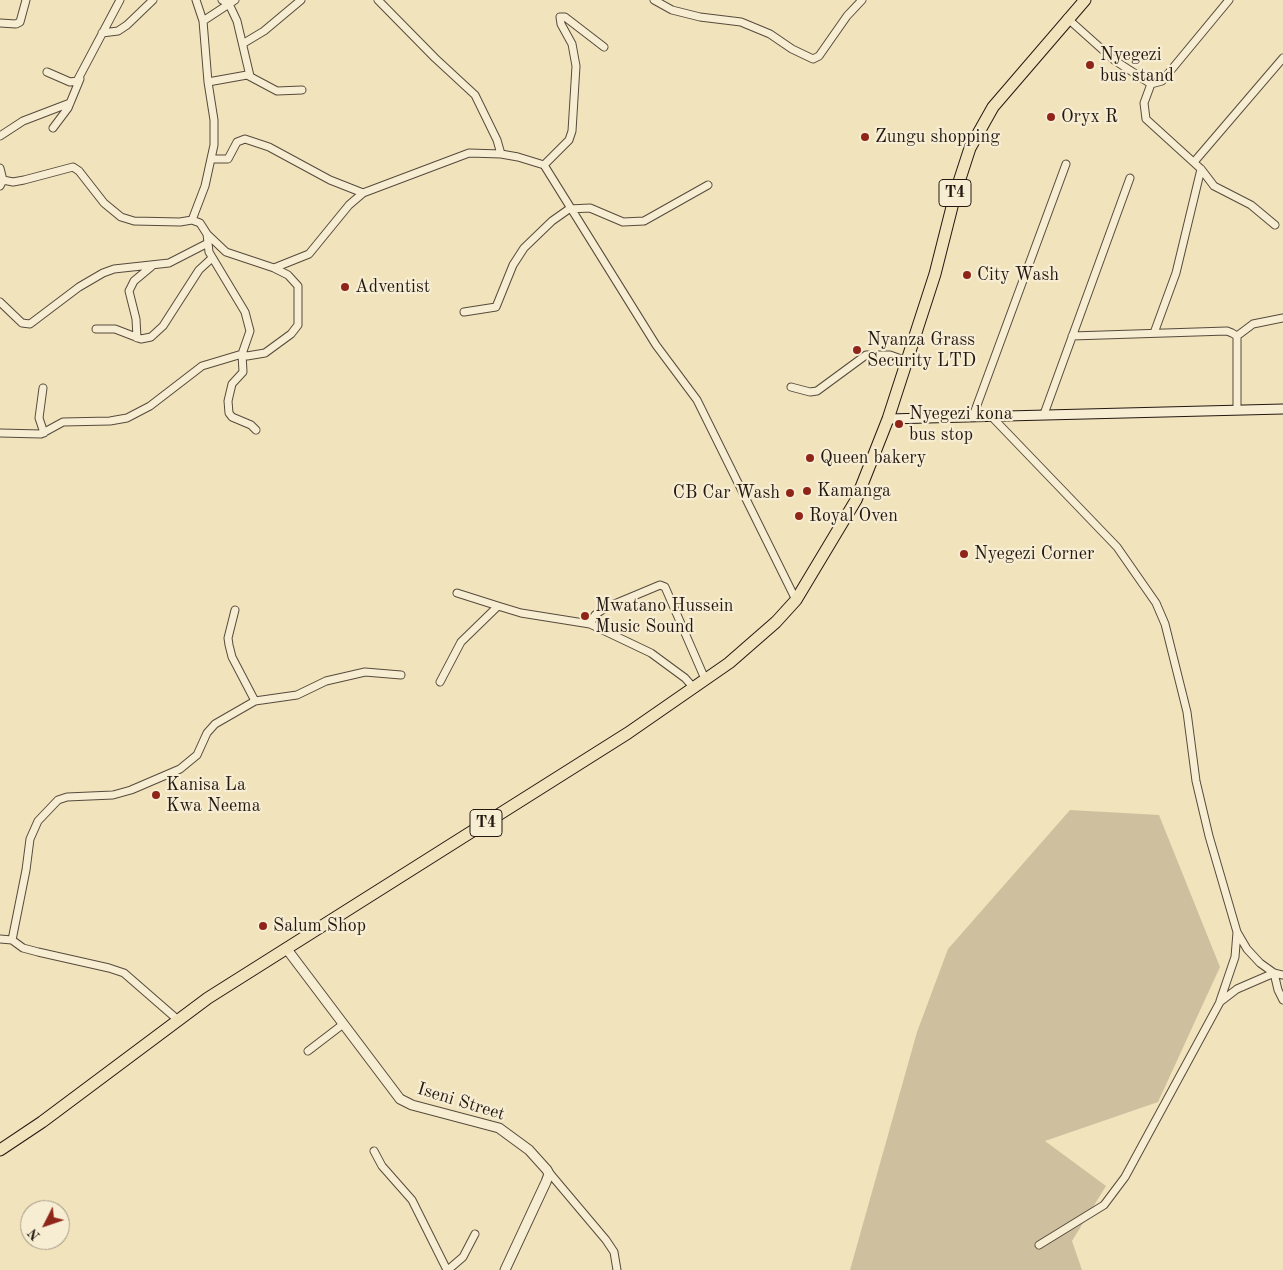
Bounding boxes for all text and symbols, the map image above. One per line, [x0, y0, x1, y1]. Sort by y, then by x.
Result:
place label: Nyegezi bus stand [1100, 44, 1174, 86]
marker: Nyegezi bus stand [1084, 59, 1096, 71]
place label: Oryx R [1061, 106, 1118, 128]
marker: Oryx R [1045, 111, 1057, 123]
place label: Zungu shopping [875, 126, 1000, 148]
marker: Zungu shopping [859, 131, 871, 143]
road number: T4 [939, 180, 971, 207]
place label: City Wash [977, 264, 1059, 286]
marker: City Wash [961, 269, 973, 281]
place label: Adventist [355, 276, 430, 298]
marker: Adventist [339, 281, 351, 293]
place label: Nyanza Grass Security LTD [867, 329, 976, 372]
marker: Nyanza Grass Security LTD [851, 344, 863, 356]
place label: Nyegezi kona bus stop [909, 403, 1013, 446]
marker: Nyegezi kona bus stop [893, 418, 905, 430]
place label: Queen bakery [820, 447, 926, 469]
marker: Queen bakery [804, 452, 816, 464]
place label: Kamanga [817, 480, 891, 502]
place label: CB Car Wash [673, 482, 780, 504]
marker: Kamanga [801, 485, 813, 497]
marker: CB Car Wash [784, 487, 796, 499]
place label: Royal Oven [809, 505, 898, 527]
marker: Royal Oven [793, 510, 805, 522]
place label: Nyegezi Corner [974, 543, 1094, 565]
marker: Nyegezi Corner [958, 548, 970, 560]
place label: Mwatano Hussein Music Sound [595, 595, 734, 638]
marker: Mwatano Hussein Music Sound [579, 610, 591, 622]
place label: Kanisa La Kwa Neema [166, 774, 261, 816]
marker: Kanisa La Kwa Neema [150, 789, 162, 801]
road number: T4 [470, 810, 502, 836]
place label: Salum Shop [273, 915, 366, 937]
marker: Salum Shop [257, 920, 269, 932]
street label: Iseni Street [415, 1078, 507, 1126]
north arrow [20, 1200, 70, 1250]
text: N [26, 1226, 43, 1243]

